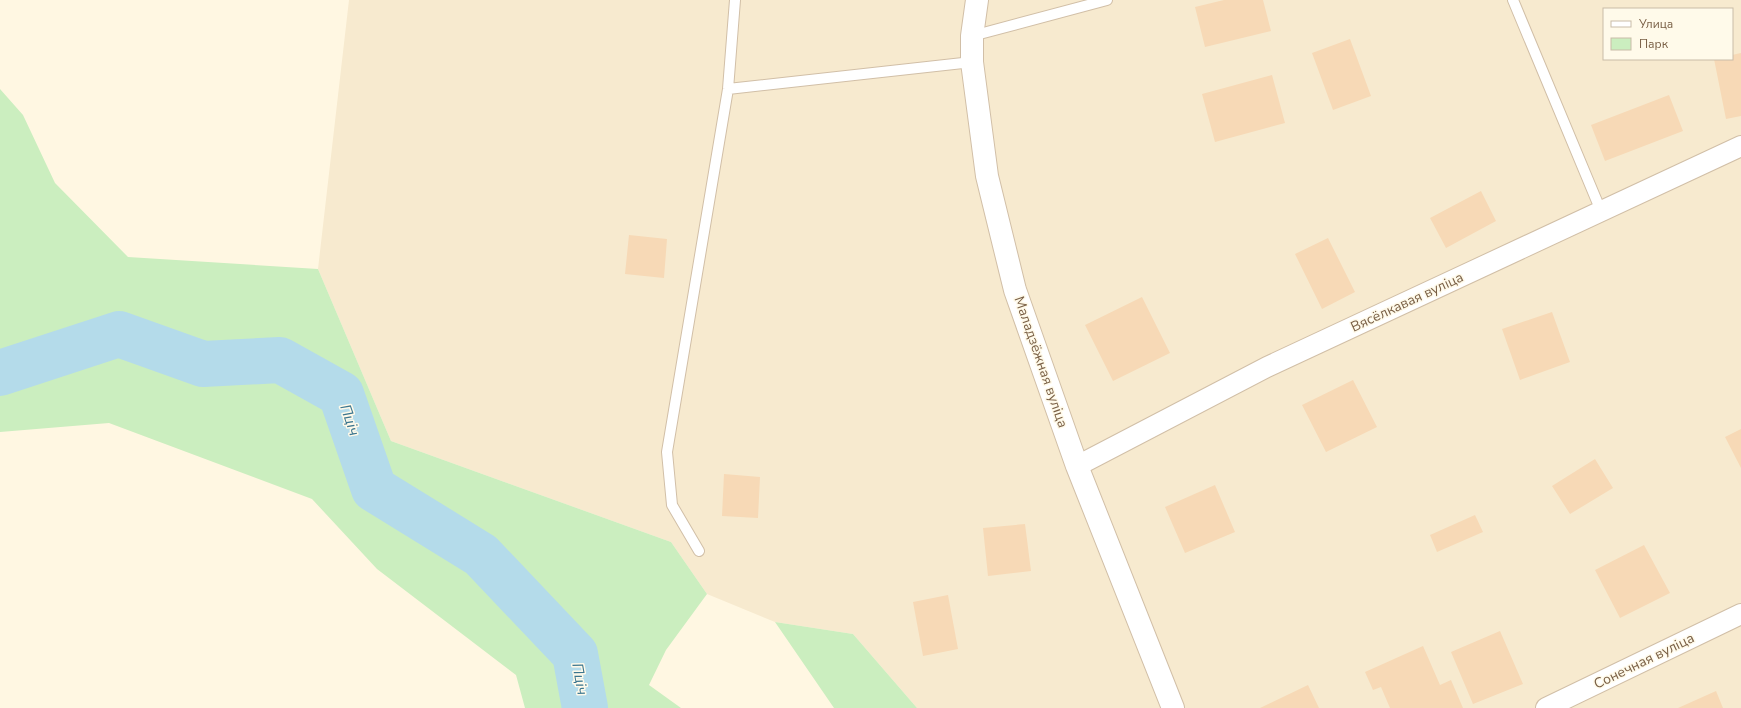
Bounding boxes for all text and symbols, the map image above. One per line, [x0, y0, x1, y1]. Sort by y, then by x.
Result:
legend [1603, 8, 1733, 60]
text: Улица [1638, 16, 1673, 32]
text: Парк [1639, 36, 1669, 52]
street label: Вясёлкавая вуліца [1348, 268, 1466, 336]
street label: Маладзёжная вуліца [1010, 294, 1072, 430]
water label: Пціч [335, 402, 365, 438]
street label: Сонечная вуліца [1591, 628, 1697, 694]
water label: Пціч [567, 661, 593, 697]

